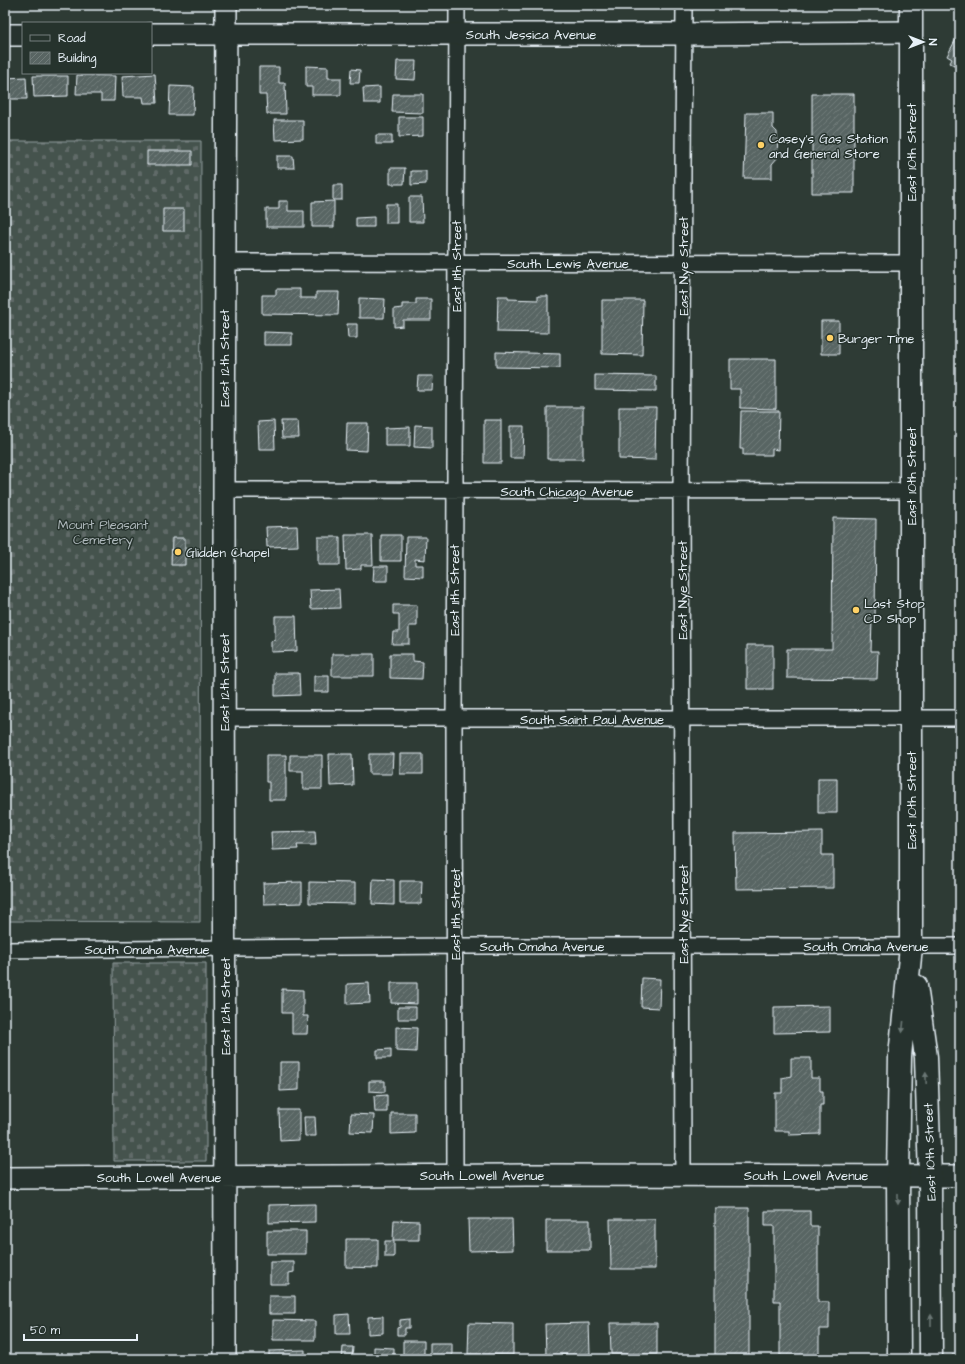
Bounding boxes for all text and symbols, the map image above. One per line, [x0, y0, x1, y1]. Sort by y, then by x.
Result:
legend [22, 22, 152, 74]
north arrow [903, 22, 943, 62]
street label: South Jessica Avenue [466, 26, 596, 44]
text: Road [58, 30, 86, 47]
text: N [925, 39, 940, 46]
text: Building [58, 50, 96, 68]
street label: East 10th Street [903, 102, 921, 201]
place label: Casey's Gas Station and General Store [769, 130, 888, 163]
marker: Casey's Gas Station and General Store [756, 140, 766, 150]
street label: East Nye Street [675, 216, 694, 315]
street label: East 11th Street [448, 219, 466, 312]
street label: South Lewis Avenue [507, 255, 629, 273]
street label: East 12th Street [216, 309, 234, 407]
place label: Burger Time [838, 330, 914, 349]
marker: Burger Time [825, 333, 835, 343]
street label: East 10th Street [903, 426, 921, 525]
street label: South Chicago Avenue [500, 483, 634, 502]
park label: Mount Pleasant Cemetery [58, 516, 149, 550]
street label: East Nye Street [674, 540, 693, 639]
street label: East 11th Street [446, 543, 464, 636]
place label: Glidden Chapel [186, 544, 270, 562]
marker: Glidden Chapel [173, 547, 183, 557]
place label: Last Stop CD Shop [864, 595, 925, 628]
marker: Last Stop CD Shop [851, 605, 861, 615]
street label: East 12th Street [216, 633, 234, 731]
street label: South Saint Paul Avenue [520, 711, 664, 729]
street label: East 10th Street [903, 750, 921, 849]
street label: East Nye Street [675, 864, 694, 963]
street label: East 11th Street [447, 867, 465, 960]
street label: South Omaha Avenue [479, 938, 605, 956]
street label: South Omaha Avenue [803, 938, 929, 956]
street label: South Omaha Avenue [84, 941, 210, 959]
street label: East 12th Street [217, 957, 235, 1055]
one-way arrow [900, 1021, 906, 1033]
one-way arrow [923, 1072, 930, 1084]
street label: East 10th Street [919, 1102, 941, 1201]
street label: South Lowell Avenue [420, 1167, 544, 1185]
street label: South Lowell Avenue [744, 1167, 868, 1185]
street label: South Lowell Avenue [97, 1169, 221, 1187]
one-way arrow [895, 1193, 901, 1206]
one-way arrow [928, 1313, 934, 1326]
scale bar [24, 1316, 137, 1342]
text: 50 m [30, 1322, 61, 1339]

